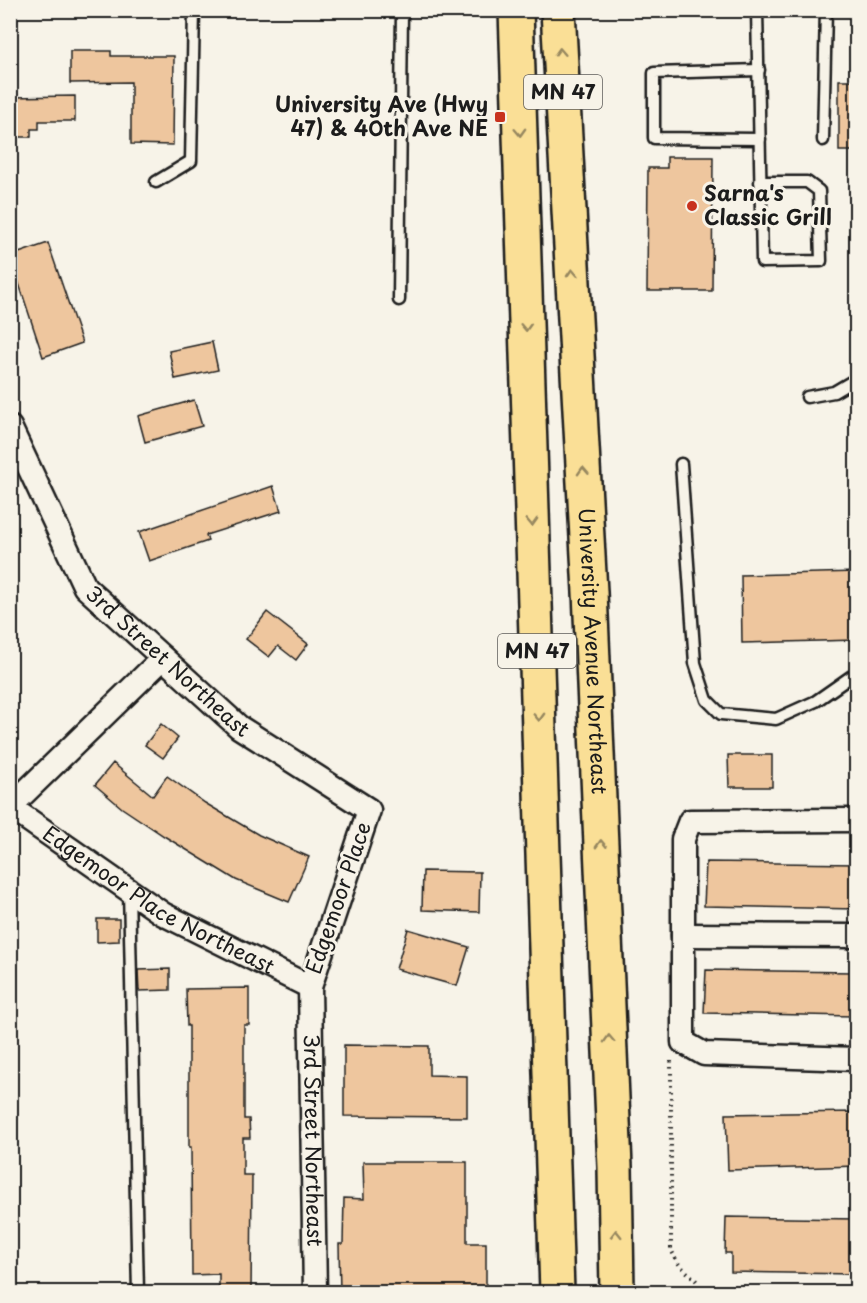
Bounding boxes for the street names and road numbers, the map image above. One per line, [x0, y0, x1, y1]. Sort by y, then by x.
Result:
road number: MN 47 [524, 75, 602, 109]
street label: University Avenue Northeast [571, 507, 617, 795]
street label: 3rd Street Northeast [79, 577, 257, 744]
road number: MN 47 [498, 634, 576, 668]
street label: Edgemoor Place Northeast [37, 817, 281, 981]
street label: Edgemoor Place [296, 817, 378, 978]
street label: 3rd Street Northeast [297, 1034, 332, 1247]

